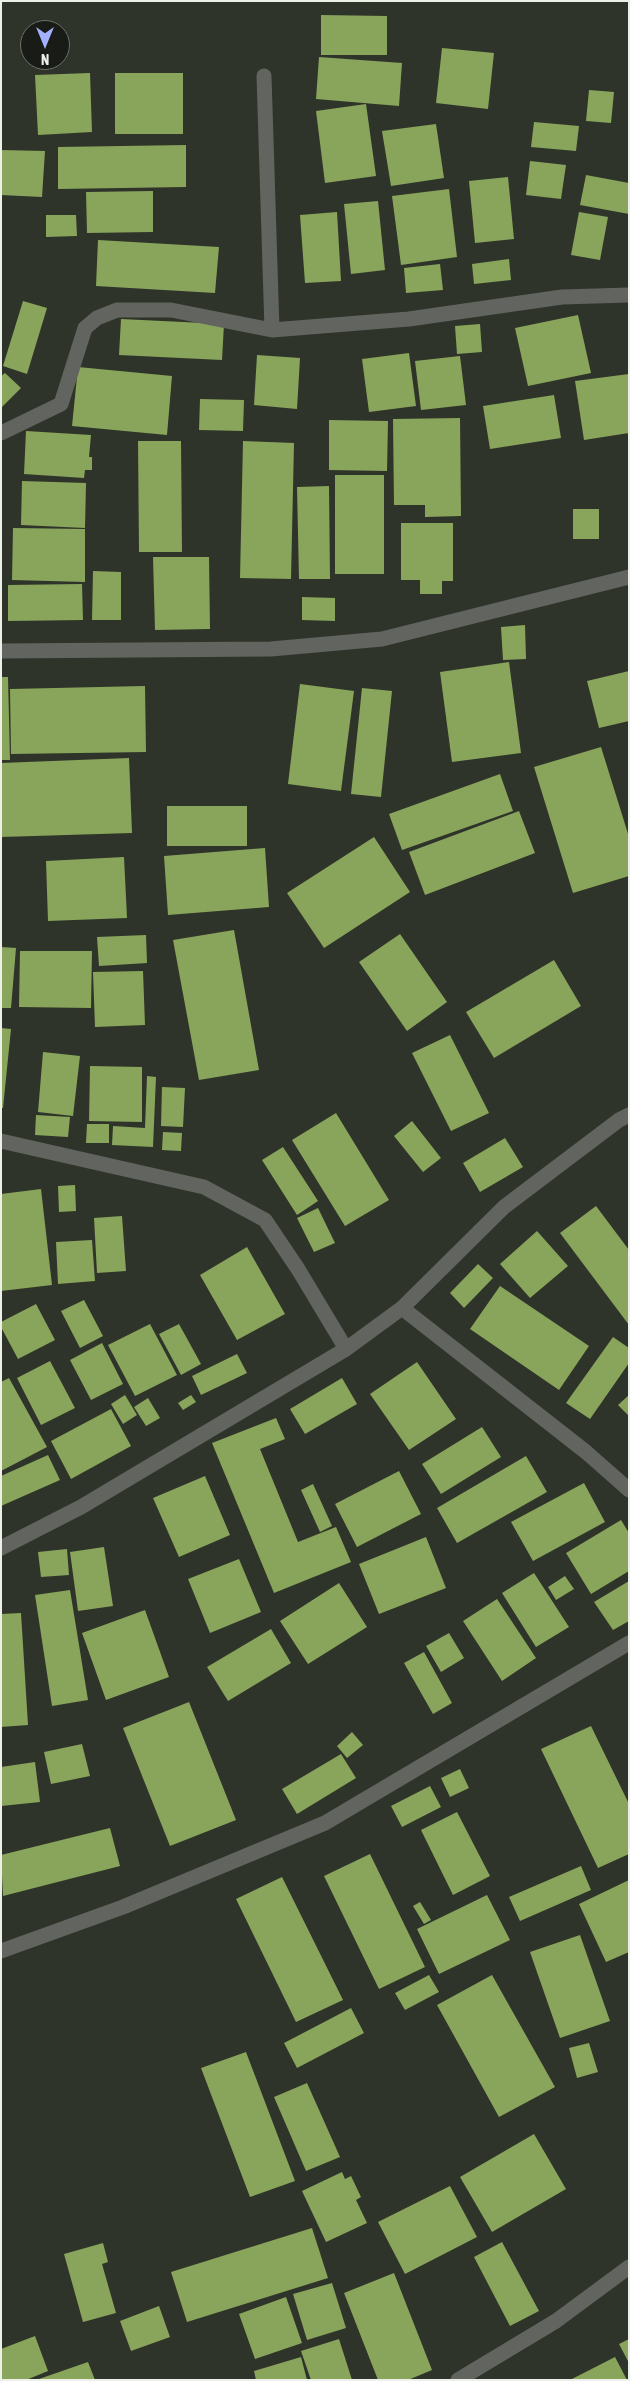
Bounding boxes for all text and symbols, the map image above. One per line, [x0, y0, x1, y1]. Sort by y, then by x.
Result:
north arrow [20, 20, 70, 70]
text: N [41, 51, 49, 67]

